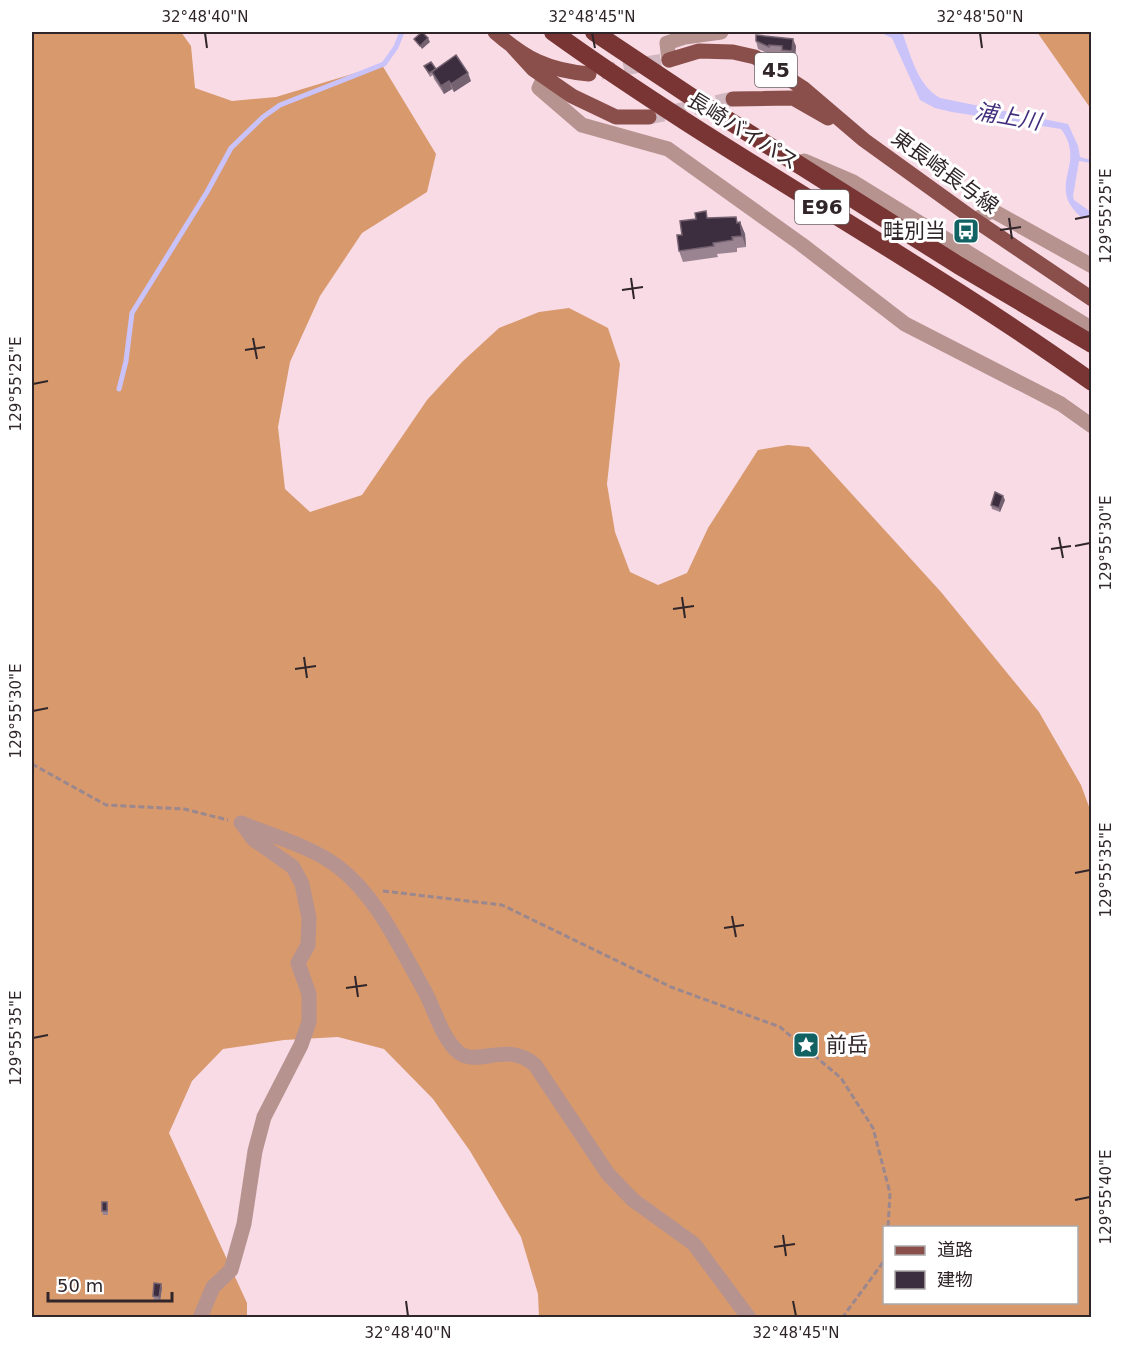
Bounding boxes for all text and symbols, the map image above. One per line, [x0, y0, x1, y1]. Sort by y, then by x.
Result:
text: 32°48'40"N [161, 8, 249, 26]
text: 32°48'45"N [548, 8, 636, 26]
text: 32°48'50"N [936, 8, 1024, 26]
road number: 45 [755, 53, 797, 87]
street label: 長崎バイパス [683, 88, 803, 174]
water label: 浦上川 [973, 98, 1045, 135]
street label: 東長崎長与線 [887, 125, 1003, 219]
text: 129°55'25"E [1097, 169, 1115, 263]
road number: E96 [795, 190, 849, 224]
bus stop icon: 畦別当 [951, 216, 981, 246]
place label: 畦別当 [883, 219, 946, 243]
text: 129°55'25"E [7, 337, 25, 431]
text: 129°55'30"E [1097, 496, 1115, 590]
text: 129°55'30"E [7, 664, 25, 758]
text: 129°55'35"E [1097, 823, 1115, 917]
text: 129°55'35"E [7, 991, 25, 1085]
place icon: 前岳 [791, 1030, 821, 1060]
place label: 前岳 [826, 1033, 868, 1057]
text: 129°55'40"E [1097, 1150, 1115, 1244]
legend [883, 1226, 1078, 1304]
text: 道路 [937, 1239, 973, 1260]
scale bar [48, 1265, 172, 1303]
text: 建物 [937, 1269, 973, 1290]
text: 50 m [57, 1275, 103, 1296]
text: 32°48'40"N [364, 1324, 452, 1342]
text: 32°48'45"N [752, 1324, 840, 1342]

